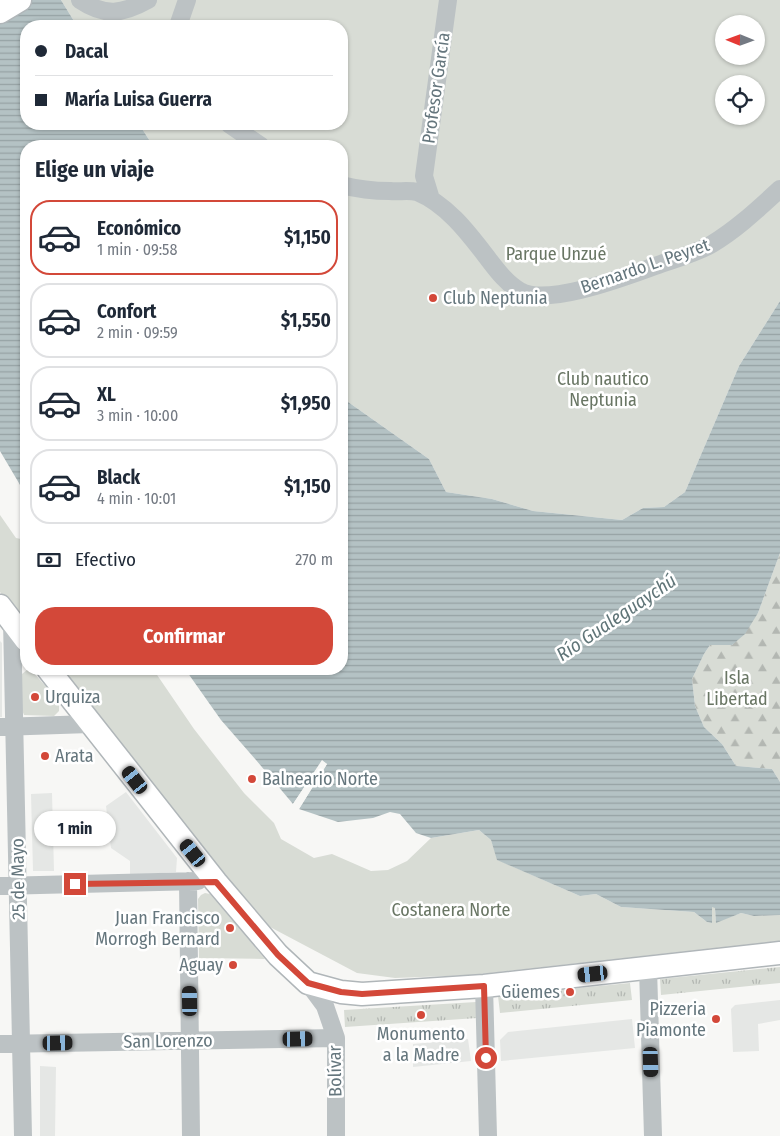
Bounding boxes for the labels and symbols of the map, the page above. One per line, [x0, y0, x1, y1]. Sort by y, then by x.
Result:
north arrow [715, 15, 765, 65]
street label: Profesor García [417, 31, 455, 145]
street label: Bernardo L. Peyret [578, 234, 712, 298]
park label: Parque Unzué [506, 243, 606, 265]
place label: Club Neptunia [443, 287, 548, 309]
marker: Club Neptunia [427, 292, 439, 304]
park label: Club nautico Neptunia [557, 368, 649, 411]
water label: Río Gualeguaychú [552, 569, 681, 666]
park label: Isla Libertad [706, 667, 768, 710]
place label: Urquiza [45, 686, 101, 708]
marker: Urquiza [29, 691, 41, 703]
place label: Arata [55, 745, 94, 767]
marker: Arata [39, 750, 51, 762]
car [119, 764, 150, 796]
place label: Balneario Norte [262, 768, 378, 790]
marker: Balneario Norte [246, 773, 258, 785]
callout: 1 min [34, 812, 116, 846]
car [177, 837, 208, 869]
street label: 25 de Mayo [6, 838, 30, 920]
route end [64, 873, 86, 895]
park label: Costanera Norte [392, 899, 511, 921]
place label: Juan Francisco Morrogh Bernard [95, 907, 220, 950]
marker: Juan Francisco Morrogh Bernard [224, 922, 236, 934]
place label: Aguay [179, 954, 223, 976]
marker: Aguay [227, 959, 239, 971]
car [577, 965, 608, 983]
place label: Güemes [501, 981, 560, 1003]
car [182, 986, 197, 1016]
marker: Güemes [564, 986, 576, 998]
place label: Pizzeria Piamonte [636, 998, 706, 1041]
marker: Monumento a la Madre [415, 1009, 427, 1021]
marker: Pizzeria Piamonte [710, 1013, 722, 1025]
place label: Monumento a la Madre [377, 1023, 465, 1066]
street label: San Lorenzo [123, 1029, 213, 1053]
car [282, 1031, 313, 1047]
car [42, 1035, 73, 1051]
street label: Bolívar [324, 1044, 346, 1097]
route start [475, 1047, 497, 1069]
car [642, 1047, 659, 1077]

